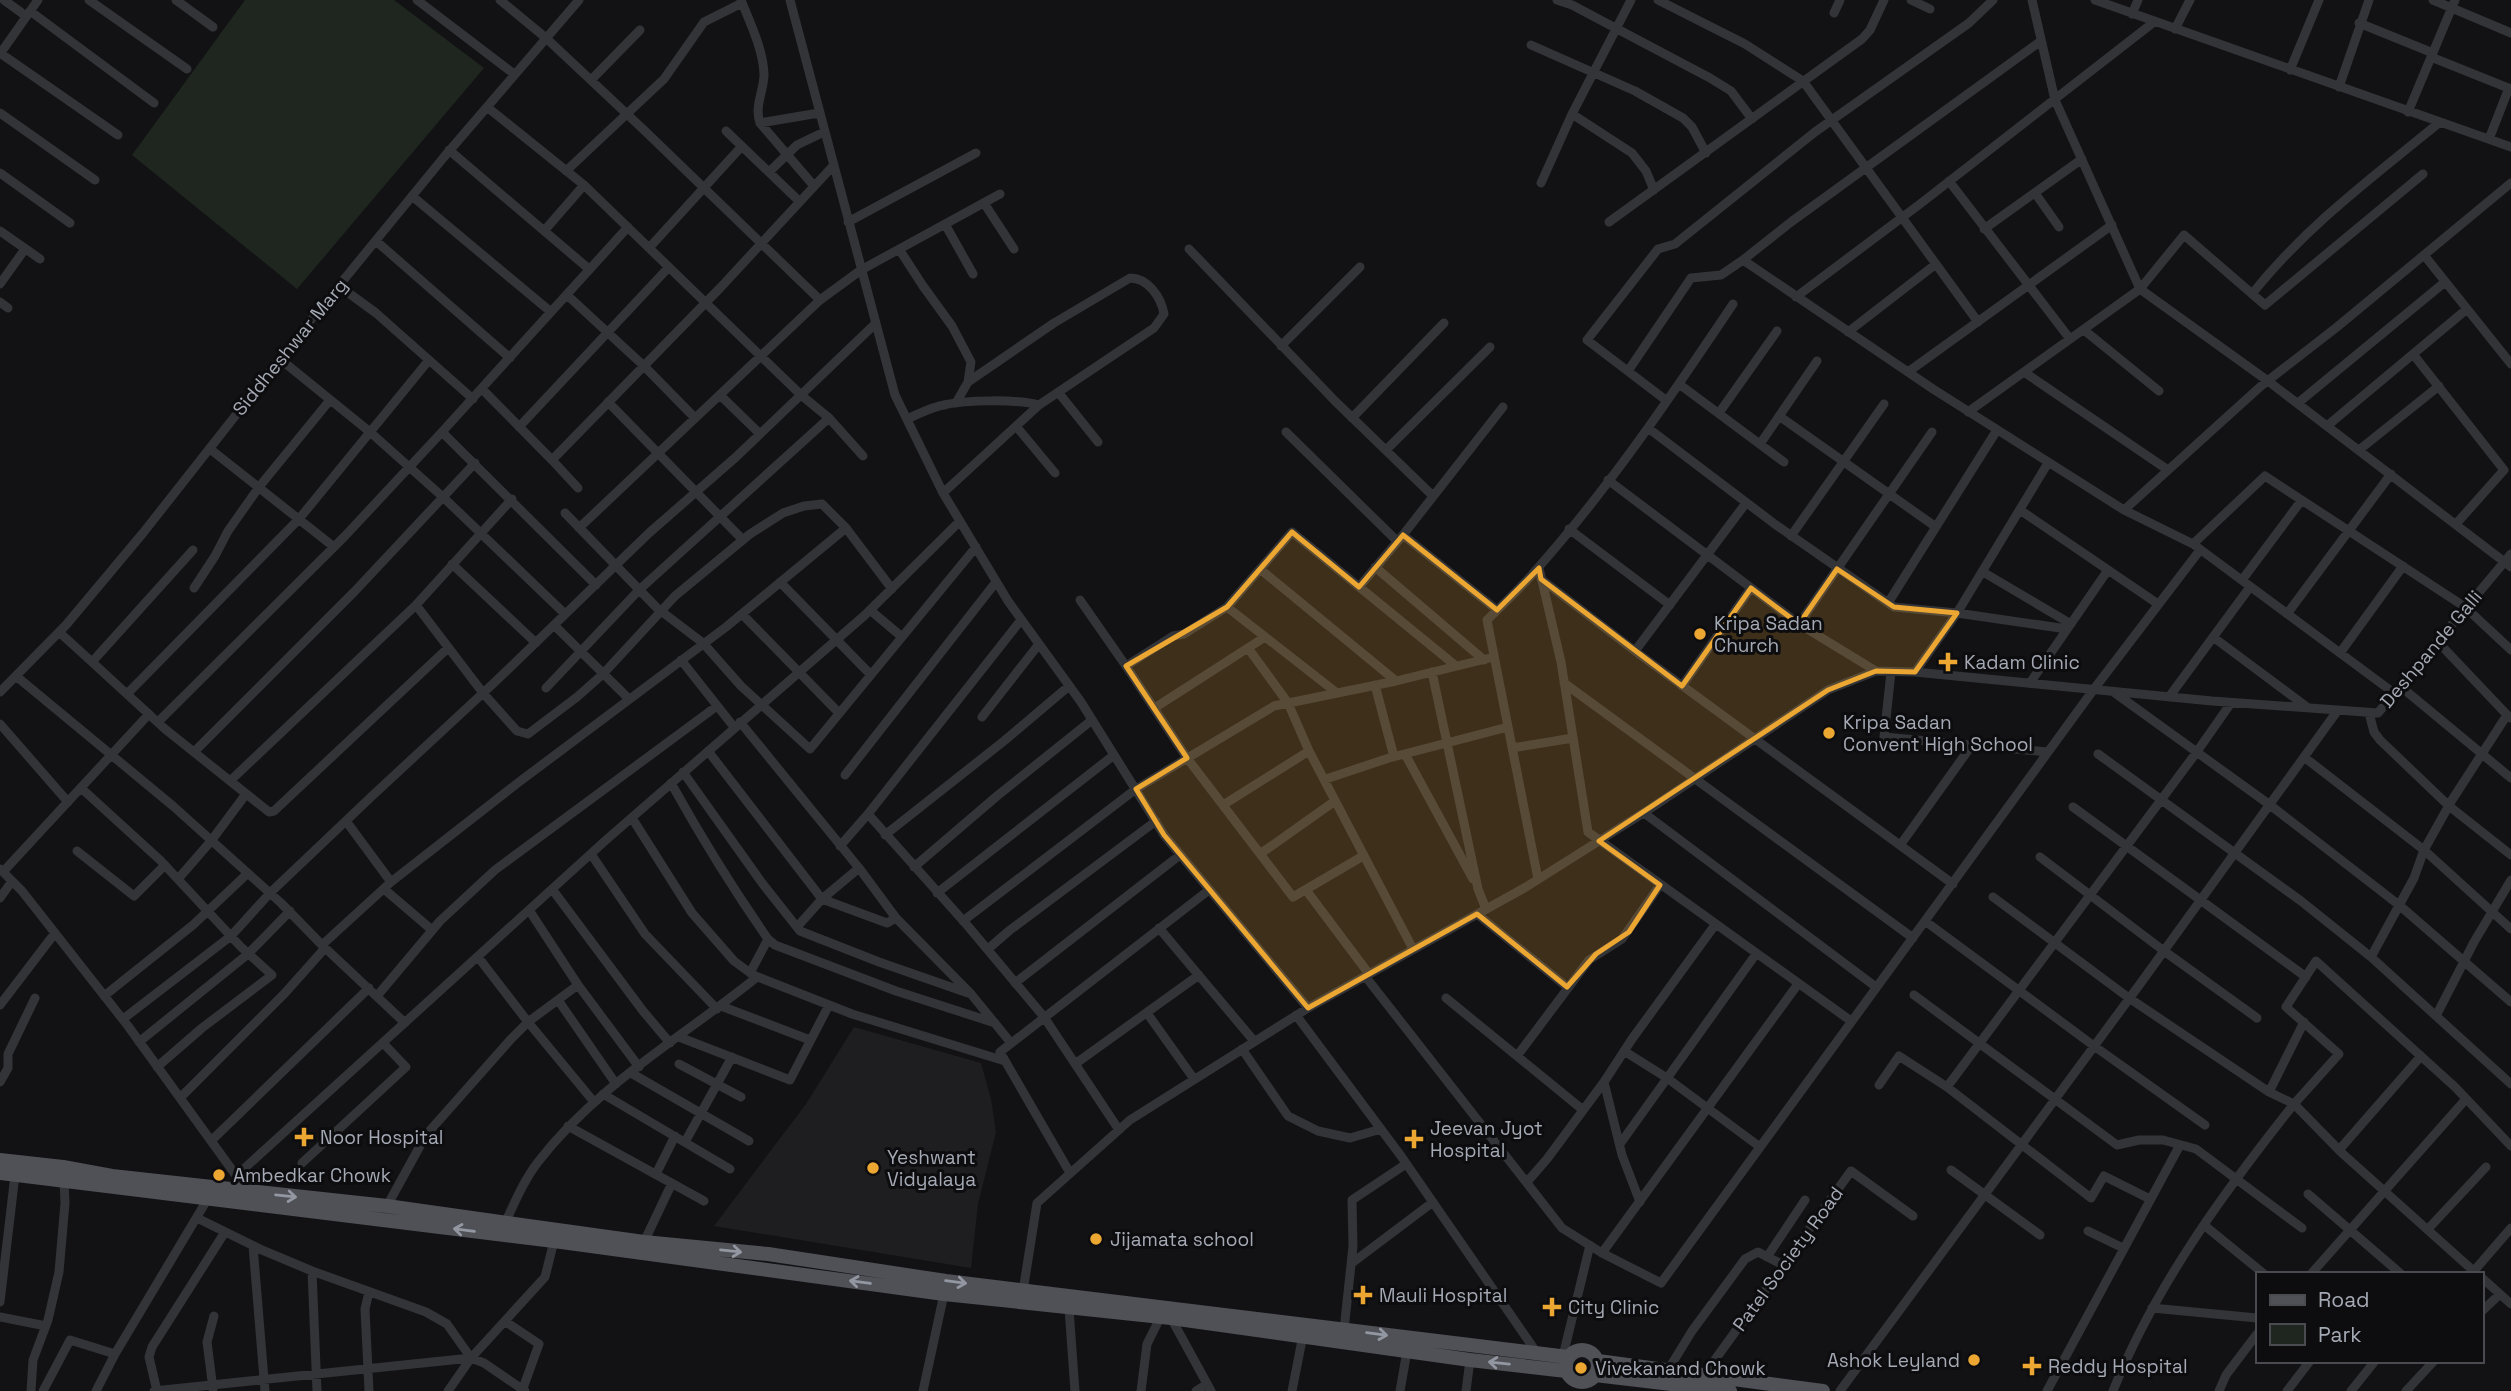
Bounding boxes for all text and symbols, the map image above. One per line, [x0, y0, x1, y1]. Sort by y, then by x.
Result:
street label: Siddheshwar Marg [227, 273, 353, 421]
street label: Deshpande Galli [2374, 585, 2488, 713]
place label: Kripa Sadan Church [1714, 611, 1823, 658]
marker: Kripa Sadan Church [1692, 626, 1708, 642]
place label: Kadam Clinic [1964, 650, 2080, 675]
marker: Kadam Clinic [1938, 652, 1958, 672]
place label: Kripa Sadan Convent High School [1843, 710, 2033, 757]
marker: Kripa Sadan Convent High School [1821, 725, 1837, 741]
place label: Jeevan Jyot Hospital [1430, 1116, 1543, 1163]
place label: Noor Hospital [320, 1125, 444, 1150]
marker: Noor Hospital [294, 1127, 314, 1147]
marker: Jeevan Jyot Hospital [1404, 1129, 1424, 1149]
place label: Yeshwant Vidyalaya [887, 1145, 976, 1192]
marker: Yeshwant Vidyalaya [865, 1160, 881, 1176]
place label: Ambedkar Chowk [233, 1163, 391, 1188]
marker: Ambedkar Chowk [211, 1167, 227, 1183]
street label: Patel Society Road [1727, 1182, 1849, 1336]
one-way arrow [274, 1190, 297, 1203]
one-way arrow [453, 1223, 476, 1236]
place label: Jijamata school [1110, 1227, 1254, 1252]
marker: Jijamata school [1088, 1231, 1104, 1247]
one-way arrow [719, 1244, 742, 1257]
legend [2256, 1272, 2483, 1363]
one-way arrow [849, 1275, 872, 1288]
one-way arrow [944, 1276, 967, 1289]
place label: Mauli Hospital [1379, 1283, 1507, 1308]
marker: Mauli Hospital [1353, 1285, 1373, 1305]
text: Road [2318, 1286, 2370, 1313]
place label: City Clinic [1568, 1295, 1659, 1320]
marker: City Clinic [1542, 1297, 1562, 1317]
text: Park [2318, 1321, 2362, 1348]
one-way arrow [1365, 1327, 1387, 1340]
place label: Ashok Leyland [1827, 1348, 1960, 1373]
marker: Ashok Leyland [1966, 1352, 1982, 1368]
place label: Reddy Hospital [2048, 1354, 2188, 1379]
place label: Vivekanand Chowk [1595, 1356, 1766, 1381]
marker: Reddy Hospital [2022, 1356, 2042, 1376]
one-way arrow [1488, 1357, 1510, 1370]
marker: Vivekanand Chowk [1573, 1360, 1589, 1376]

